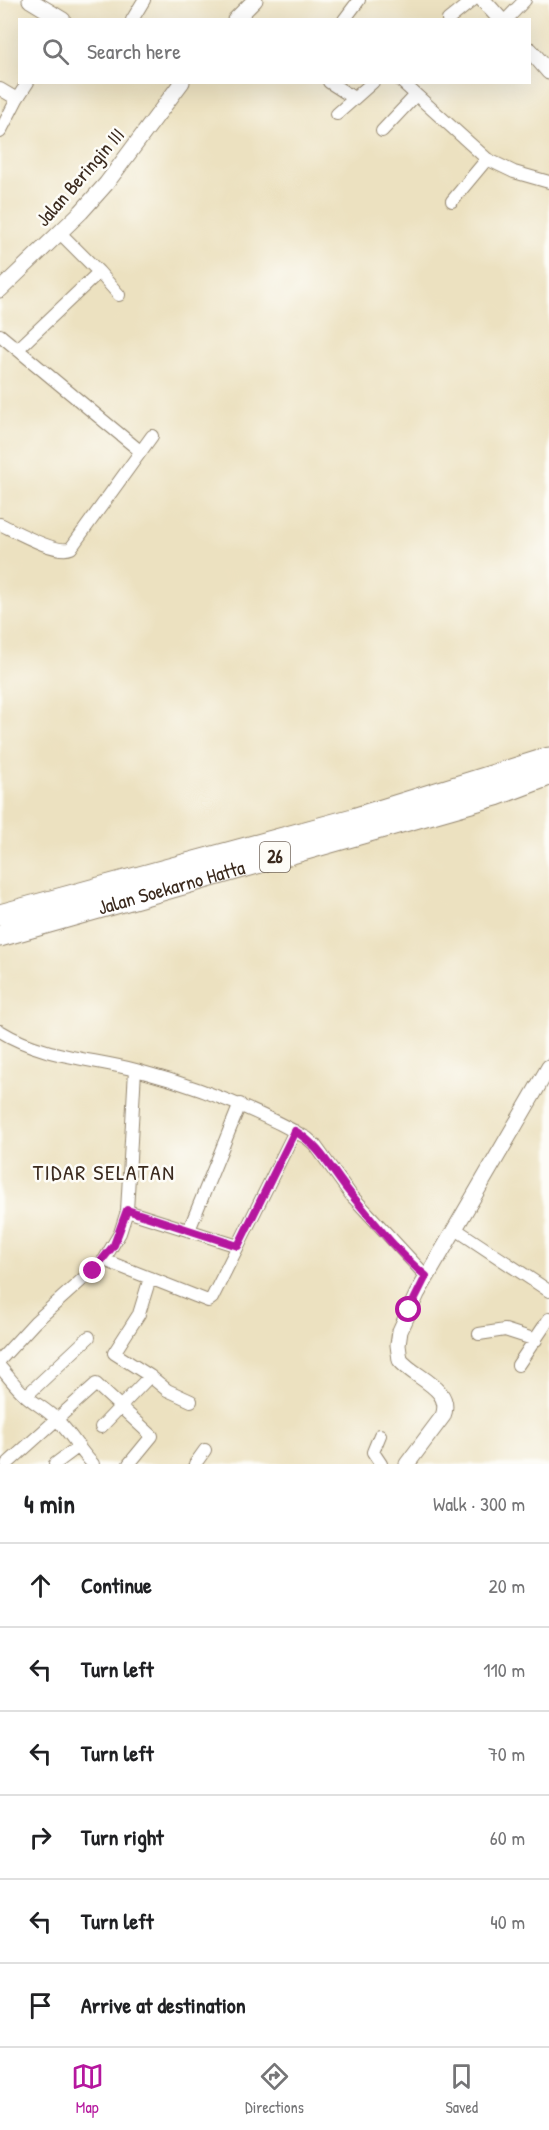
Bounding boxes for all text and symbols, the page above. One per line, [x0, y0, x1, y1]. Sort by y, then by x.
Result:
search box [18, 18, 531, 84]
icon: search [39, 35, 72, 68]
text: Search here [87, 36, 181, 66]
street label: Jalan Beringin III [29, 122, 130, 232]
road number: 26 [260, 842, 290, 872]
street label: Jalan Soekarno Hatta [94, 853, 248, 921]
district label: TIDAR SELATAN [33, 1157, 175, 1187]
route end [79, 1257, 105, 1283]
route start [395, 1296, 421, 1322]
text: 4 min [24, 1486, 75, 1521]
text: Walk · 300 m [433, 1490, 525, 1517]
icon: ahead [24, 1569, 57, 1602]
text: Continue [81, 1570, 152, 1600]
text: 20 m [488, 1572, 525, 1599]
icon: left [24, 1653, 57, 1686]
text: Turn left [81, 1654, 154, 1684]
text: 110 m [483, 1656, 525, 1683]
icon: left [24, 1737, 57, 1770]
text: Turn left [81, 1738, 154, 1768]
text: 70 m [488, 1740, 525, 1767]
icon: right [24, 1821, 57, 1854]
text: Turn right [81, 1822, 164, 1852]
text: 60 m [490, 1824, 525, 1851]
icon: left [24, 1905, 57, 1938]
text: Turn left [81, 1906, 154, 1936]
text: 40 m [490, 1908, 525, 1935]
icon: arrive [24, 1989, 57, 2022]
text: Arrive at destination [81, 1990, 246, 2020]
tab: Map [71, 2060, 104, 2118]
tab: Directions [245, 2060, 304, 2118]
tab: Saved [445, 2060, 478, 2118]

